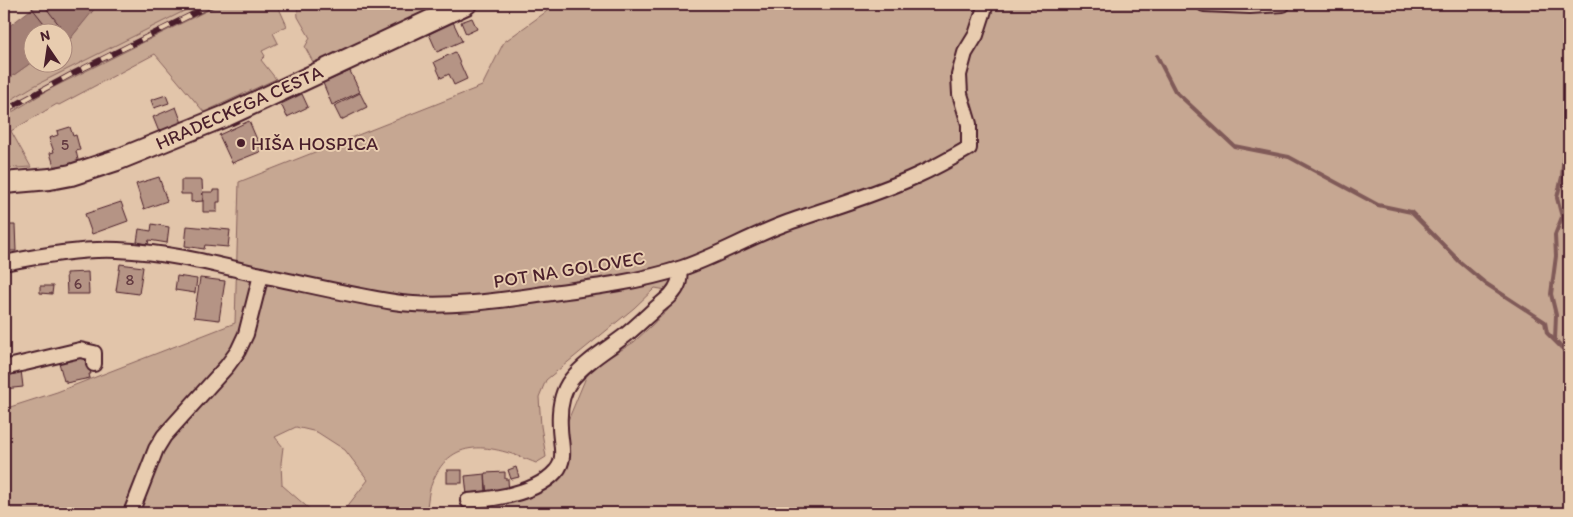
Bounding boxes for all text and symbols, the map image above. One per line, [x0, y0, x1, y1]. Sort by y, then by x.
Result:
north arrow [22, 22, 72, 72]
text: N [39, 26, 52, 45]
street label: HRADECKEGA CESTA [152, 60, 326, 155]
place label: HIŠA HOSPICA [251, 132, 378, 155]
house number: 5 [61, 135, 69, 154]
marker: HIŠA HOSPICA [235, 137, 247, 149]
street label: POT NA GOLOVEC [492, 246, 646, 293]
house number: 8 [126, 270, 135, 289]
house number: 6 [74, 274, 82, 293]

